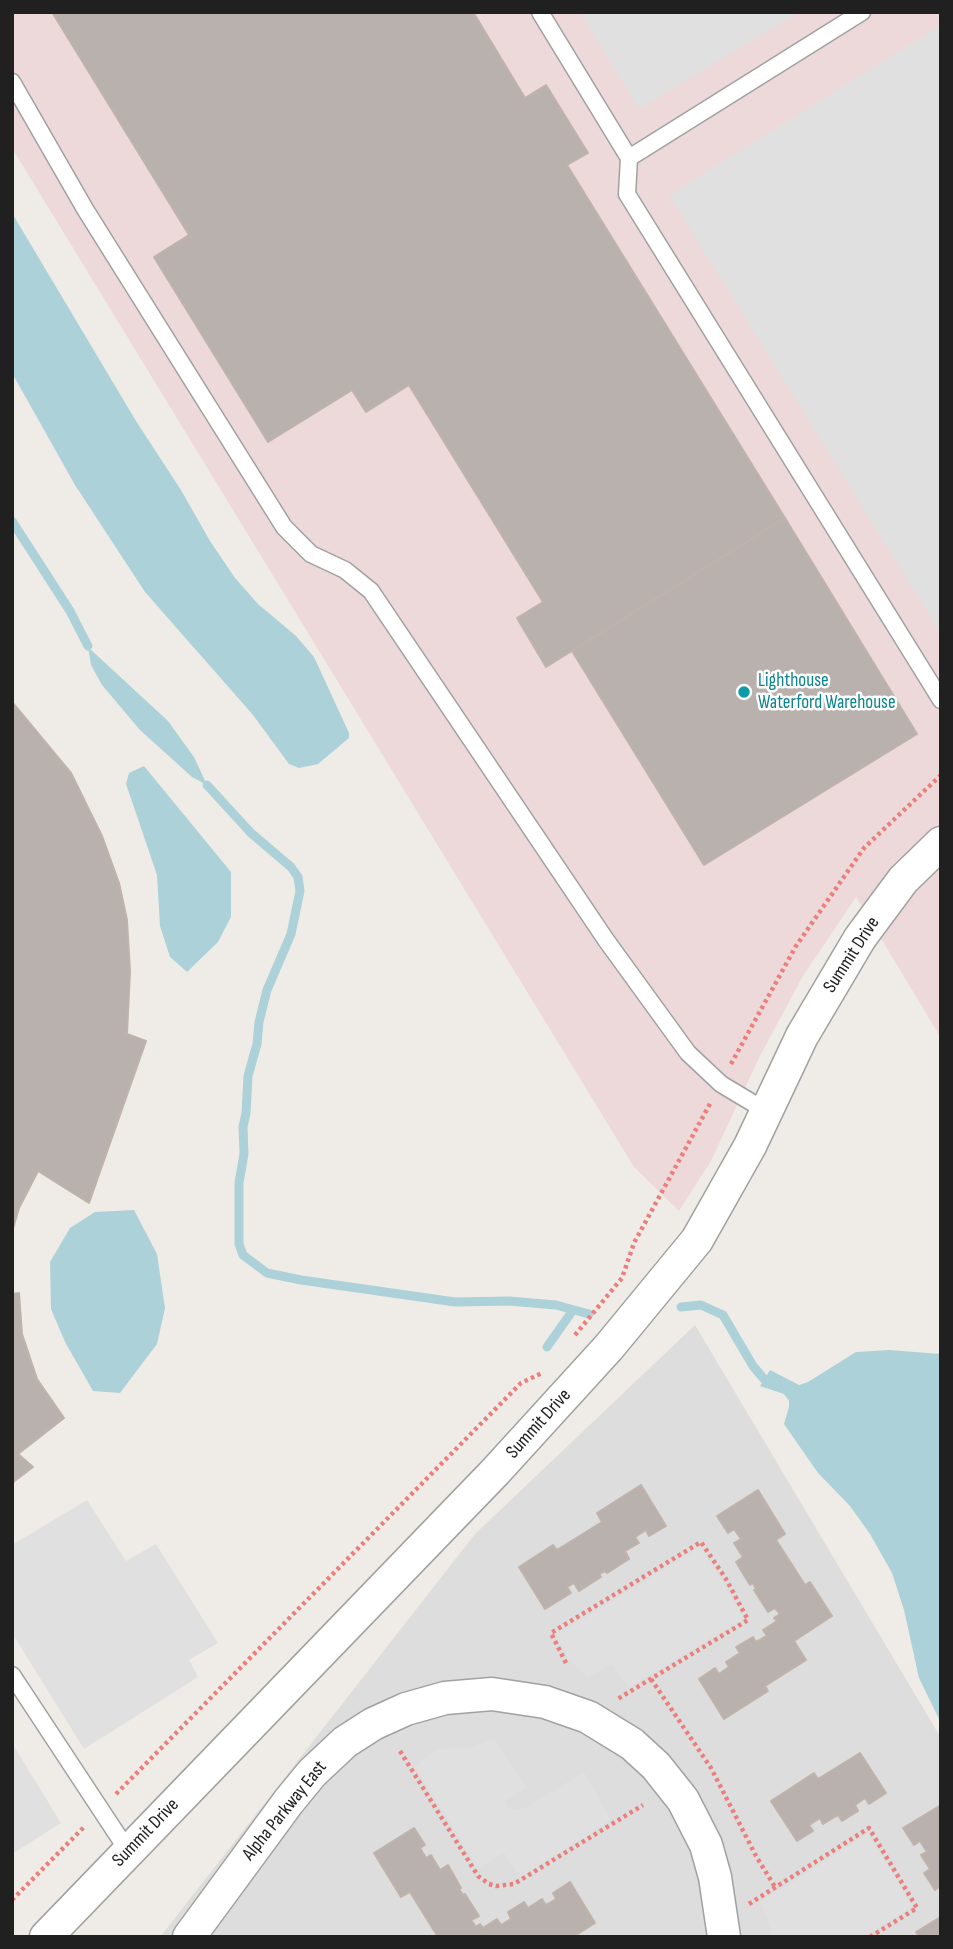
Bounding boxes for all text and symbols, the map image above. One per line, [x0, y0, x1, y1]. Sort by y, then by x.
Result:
place label: Lighthouse Waterford Warehouse [758, 670, 896, 714]
marker: Lighthouse Waterford Warehouse [736, 684, 752, 700]
street label: Summit Drive [819, 913, 885, 997]
street label: Summit Drive [502, 1384, 576, 1464]
street label: Alpha Parkway East [238, 1757, 332, 1865]
street label: Summit Drive [108, 1794, 184, 1872]

